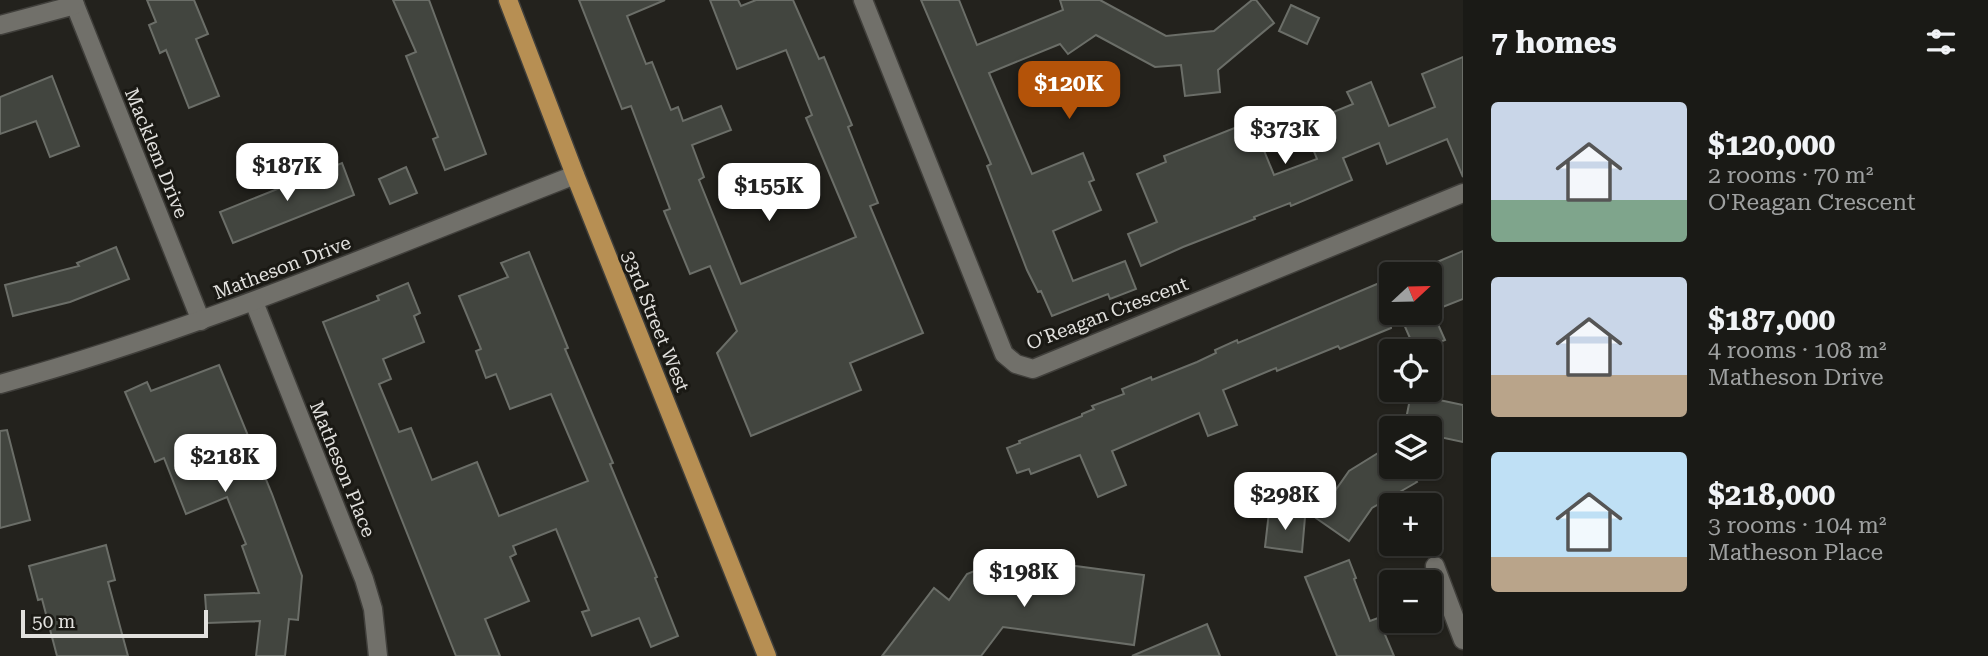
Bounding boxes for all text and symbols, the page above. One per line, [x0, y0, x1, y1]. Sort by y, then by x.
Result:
icon: filters [1922, 23, 1960, 61]
text: 7 homes [1491, 25, 1617, 60]
pin: $120K [1020, 61, 1118, 121]
text: $120K [1034, 70, 1104, 97]
street label: Macklem Drive [120, 85, 193, 222]
pin: $373K [1236, 106, 1334, 166]
text: $373K [1250, 115, 1320, 142]
text: $120,000 [1708, 127, 1835, 162]
icon: home [1547, 130, 1631, 214]
pin: $187K [238, 144, 336, 203]
text: $187K [252, 152, 322, 179]
text: 2 rooms · 70 m² [1708, 162, 1874, 189]
pin: $155K [720, 164, 818, 223]
text: $155K [734, 172, 804, 199]
text: O'Reagan Crescent [1708, 189, 1916, 216]
street label: Matheson Drive [210, 231, 354, 304]
street label: 33rd Street West [617, 247, 694, 395]
north arrow [1379, 262, 1442, 326]
map controls [1379, 262, 1442, 633]
street label: O'Reagan Crescent [1023, 272, 1191, 355]
text: $187,000 [1708, 302, 1835, 337]
icon: home [1547, 305, 1631, 389]
text: 4 rooms · 108 m² [1708, 337, 1886, 364]
button: locate [1379, 339, 1442, 402]
text: Matheson Drive [1708, 364, 1884, 391]
street label: Matheson Place [305, 398, 380, 541]
button: layers [1379, 416, 1442, 479]
pin: $218K [176, 434, 274, 494]
text: $218K [190, 443, 260, 470]
pin: $298K [1236, 472, 1334, 532]
text: $218,000 [1708, 477, 1835, 512]
icon: home [1547, 480, 1631, 564]
text: $298K [1250, 481, 1320, 508]
button: + [1379, 493, 1442, 556]
text: 3 rooms · 104 m² [1708, 512, 1886, 539]
text: Matheson Place [1708, 539, 1883, 566]
pin: $198K [975, 550, 1073, 609]
text: $198K [989, 558, 1059, 585]
button: − [1379, 570, 1442, 633]
scale bar [21, 607, 208, 639]
text: 50 m [32, 610, 75, 633]

